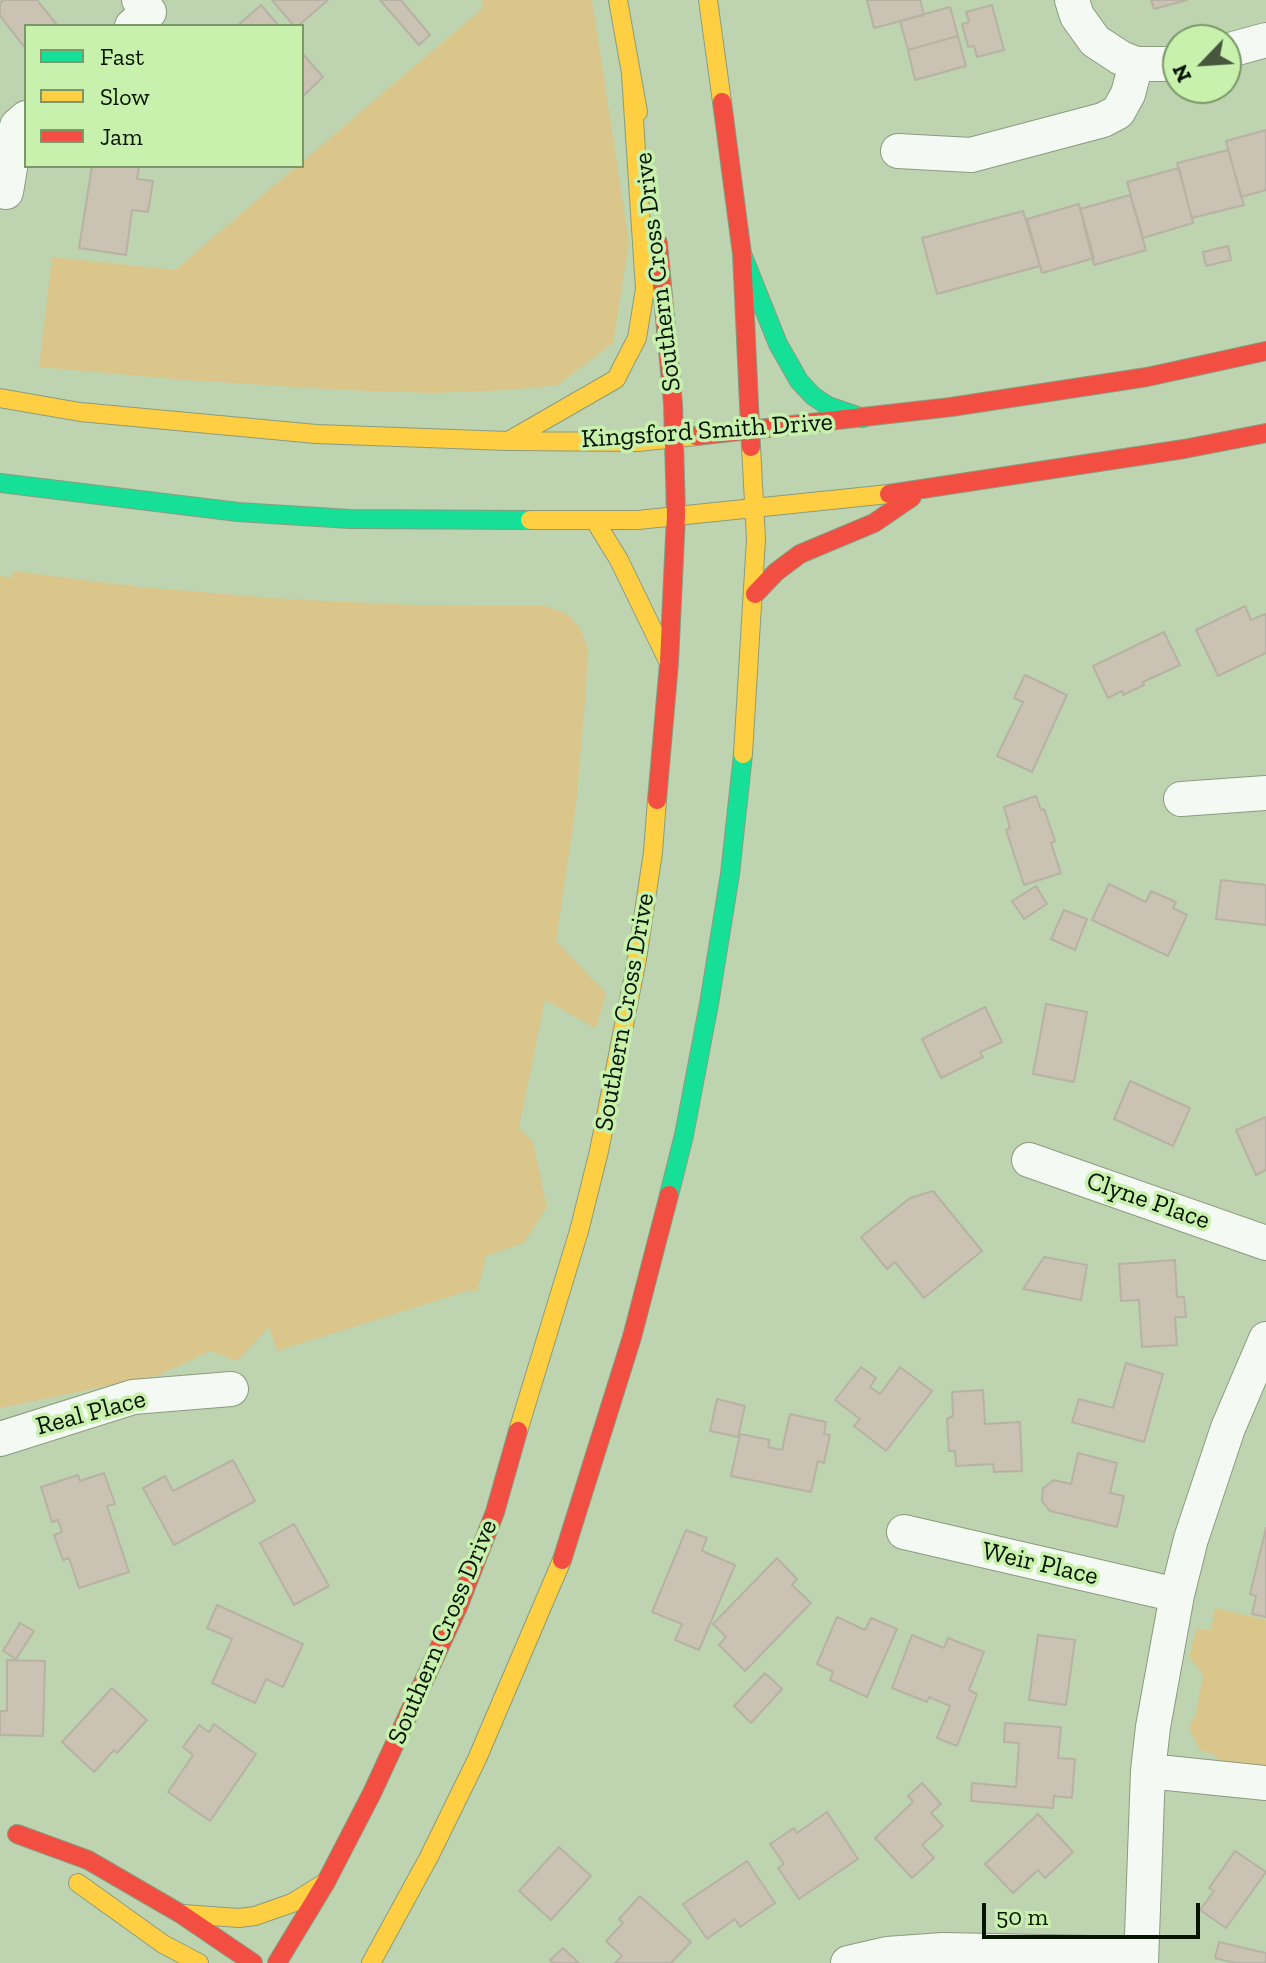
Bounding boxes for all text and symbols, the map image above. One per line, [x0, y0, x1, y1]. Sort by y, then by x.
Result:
legend [24, 24, 304, 168]
north arrow [1162, 24, 1242, 104]
text: Fast [100, 42, 144, 71]
text: N [1166, 60, 1197, 87]
text: Slow [100, 82, 150, 111]
text: Jam [100, 122, 143, 151]
street label: Southern Cross Drive [628, 151, 688, 393]
street label: Kingsford Smith Drive [580, 407, 834, 455]
street label: Southern Cross Drive [589, 891, 661, 1133]
street label: Clyne Place [1082, 1165, 1214, 1237]
street label: Real Place [33, 1383, 149, 1443]
street label: Southern Cross Drive [382, 1515, 504, 1749]
street label: Weir Place [979, 1536, 1101, 1592]
scale bar [986, 1887, 1204, 1937]
text: 50 m [996, 1902, 1048, 1931]

